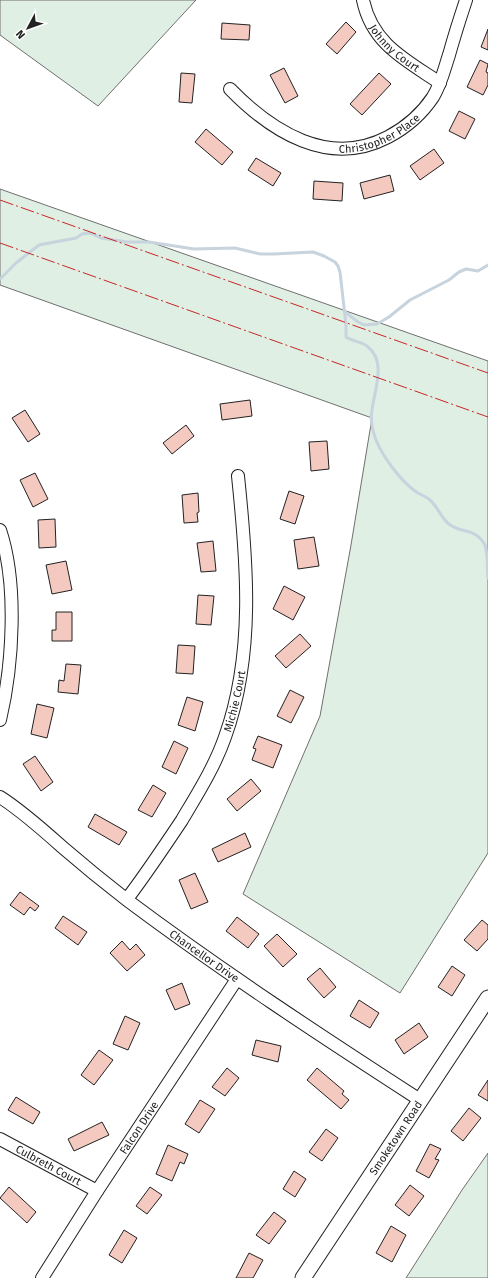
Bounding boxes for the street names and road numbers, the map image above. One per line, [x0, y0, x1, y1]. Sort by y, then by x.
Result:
street label: Johnny Court [366, 22, 422, 75]
street label: Christopher Place [339, 111, 423, 156]
street label: Michie Court [221, 670, 248, 734]
street label: Chancellor Drive [167, 927, 241, 985]
street label: Falcon Drive [117, 1099, 161, 1157]
street label: Smoketown Road [367, 1099, 425, 1178]
street label: Culbreth Court [13, 1143, 83, 1188]

